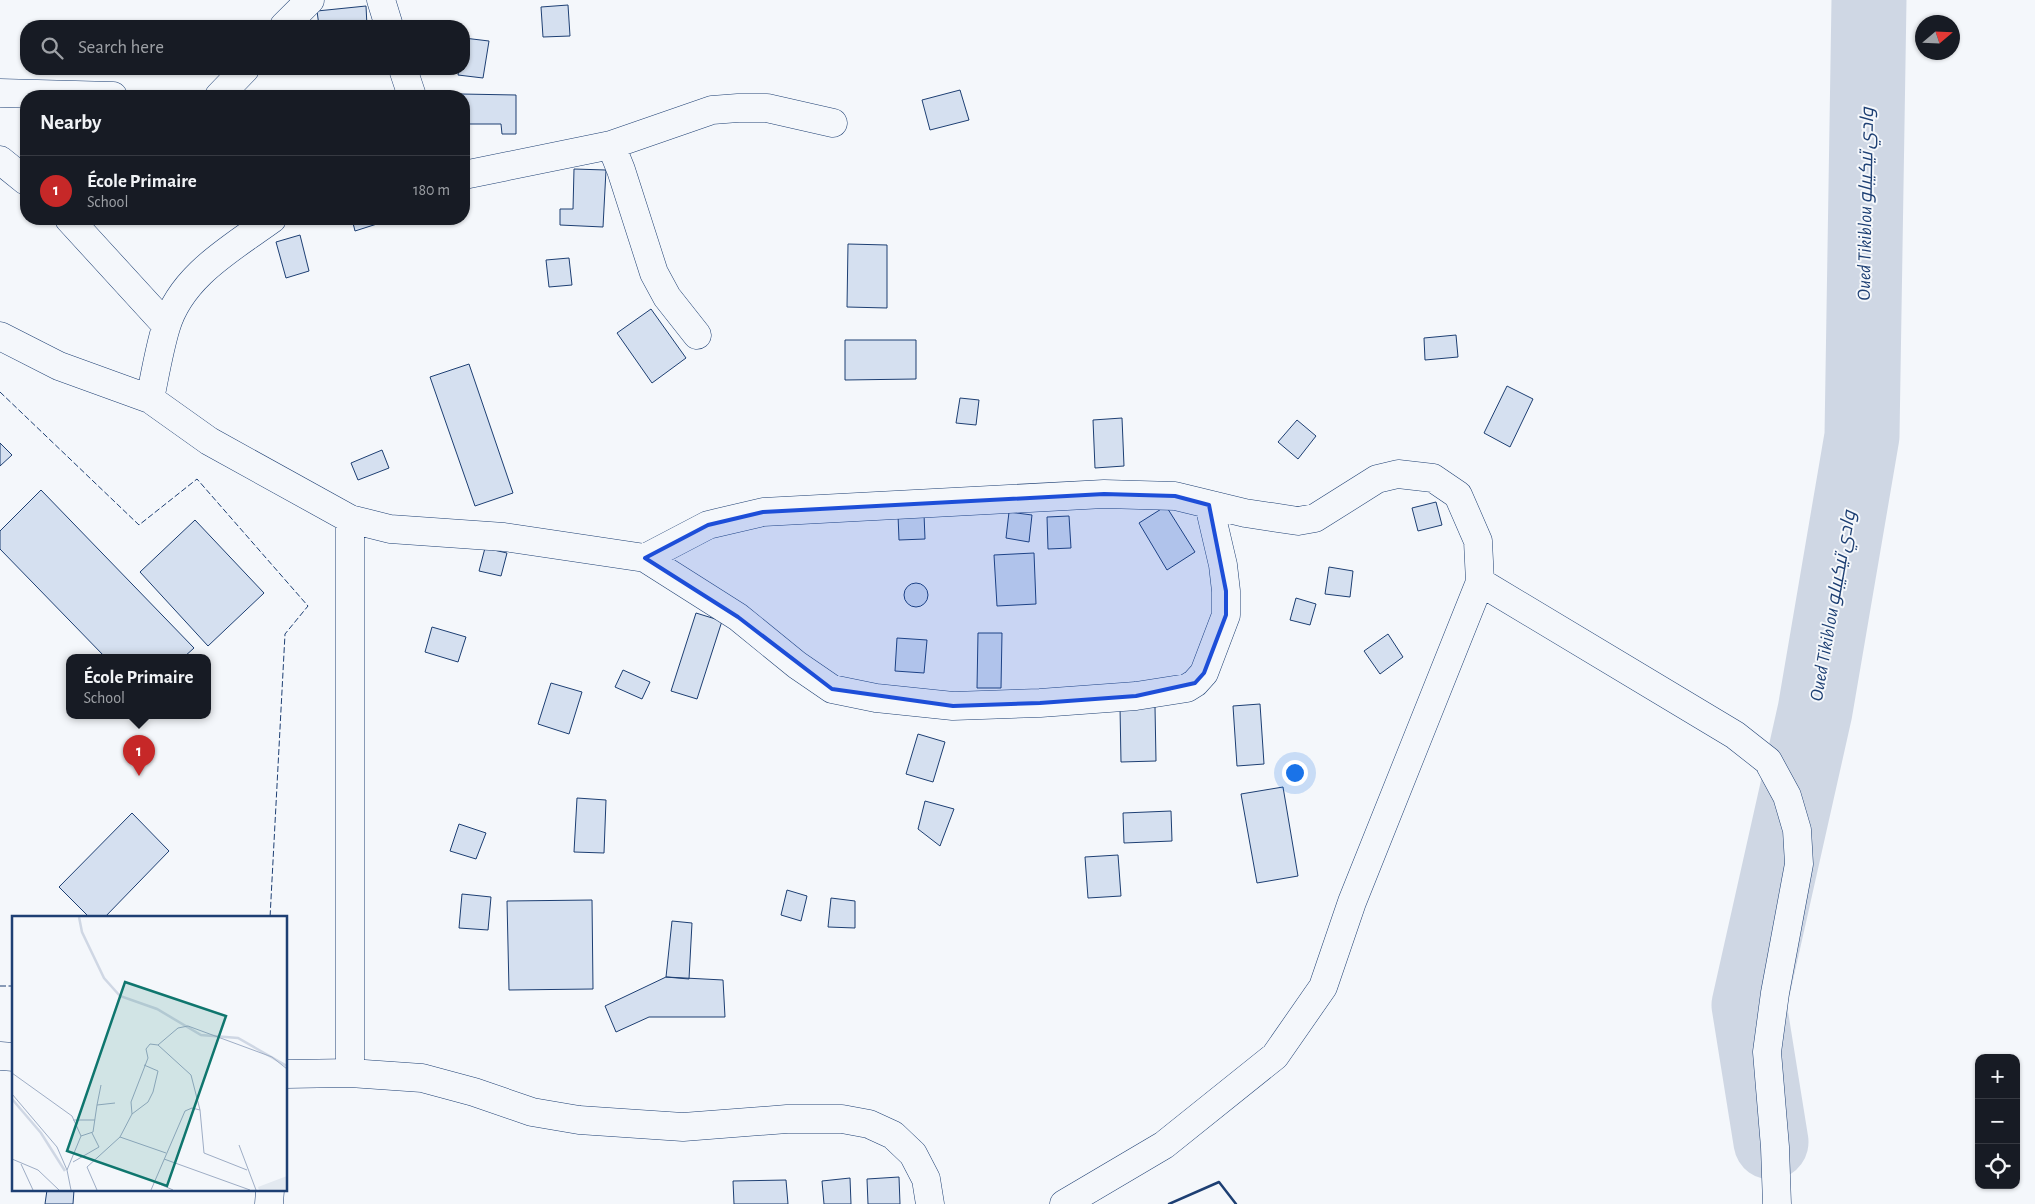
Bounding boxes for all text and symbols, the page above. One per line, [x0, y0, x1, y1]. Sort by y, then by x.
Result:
north arrow [1915, 15, 1960, 60]
search box [20, 20, 470, 75]
icon: search [38, 34, 66, 62]
text: Search here [78, 38, 164, 57]
water label: Oued Tikiblou وادي تيكيبلو [1855, 106, 1882, 301]
text: Nearby [40, 112, 101, 133]
text: École Primaire [87, 172, 197, 191]
text: 1 [53, 182, 59, 198]
text: 180 m [413, 182, 450, 198]
text: School [87, 194, 128, 210]
water label: Oued Tikiblou وادي تيكيبلو [1807, 508, 1864, 704]
popup [66, 654, 211, 719]
text: École Primaire [84, 668, 193, 687]
text: School [84, 690, 125, 706]
pin: 1 [123, 735, 155, 776]
your location [1282, 760, 1308, 786]
inset map [12, 916, 288, 1192]
map controls [1975, 1054, 2020, 1189]
button: + [1975, 1054, 2020, 1099]
button: − [1975, 1099, 2020, 1144]
button: locate [1975, 1144, 2020, 1189]

